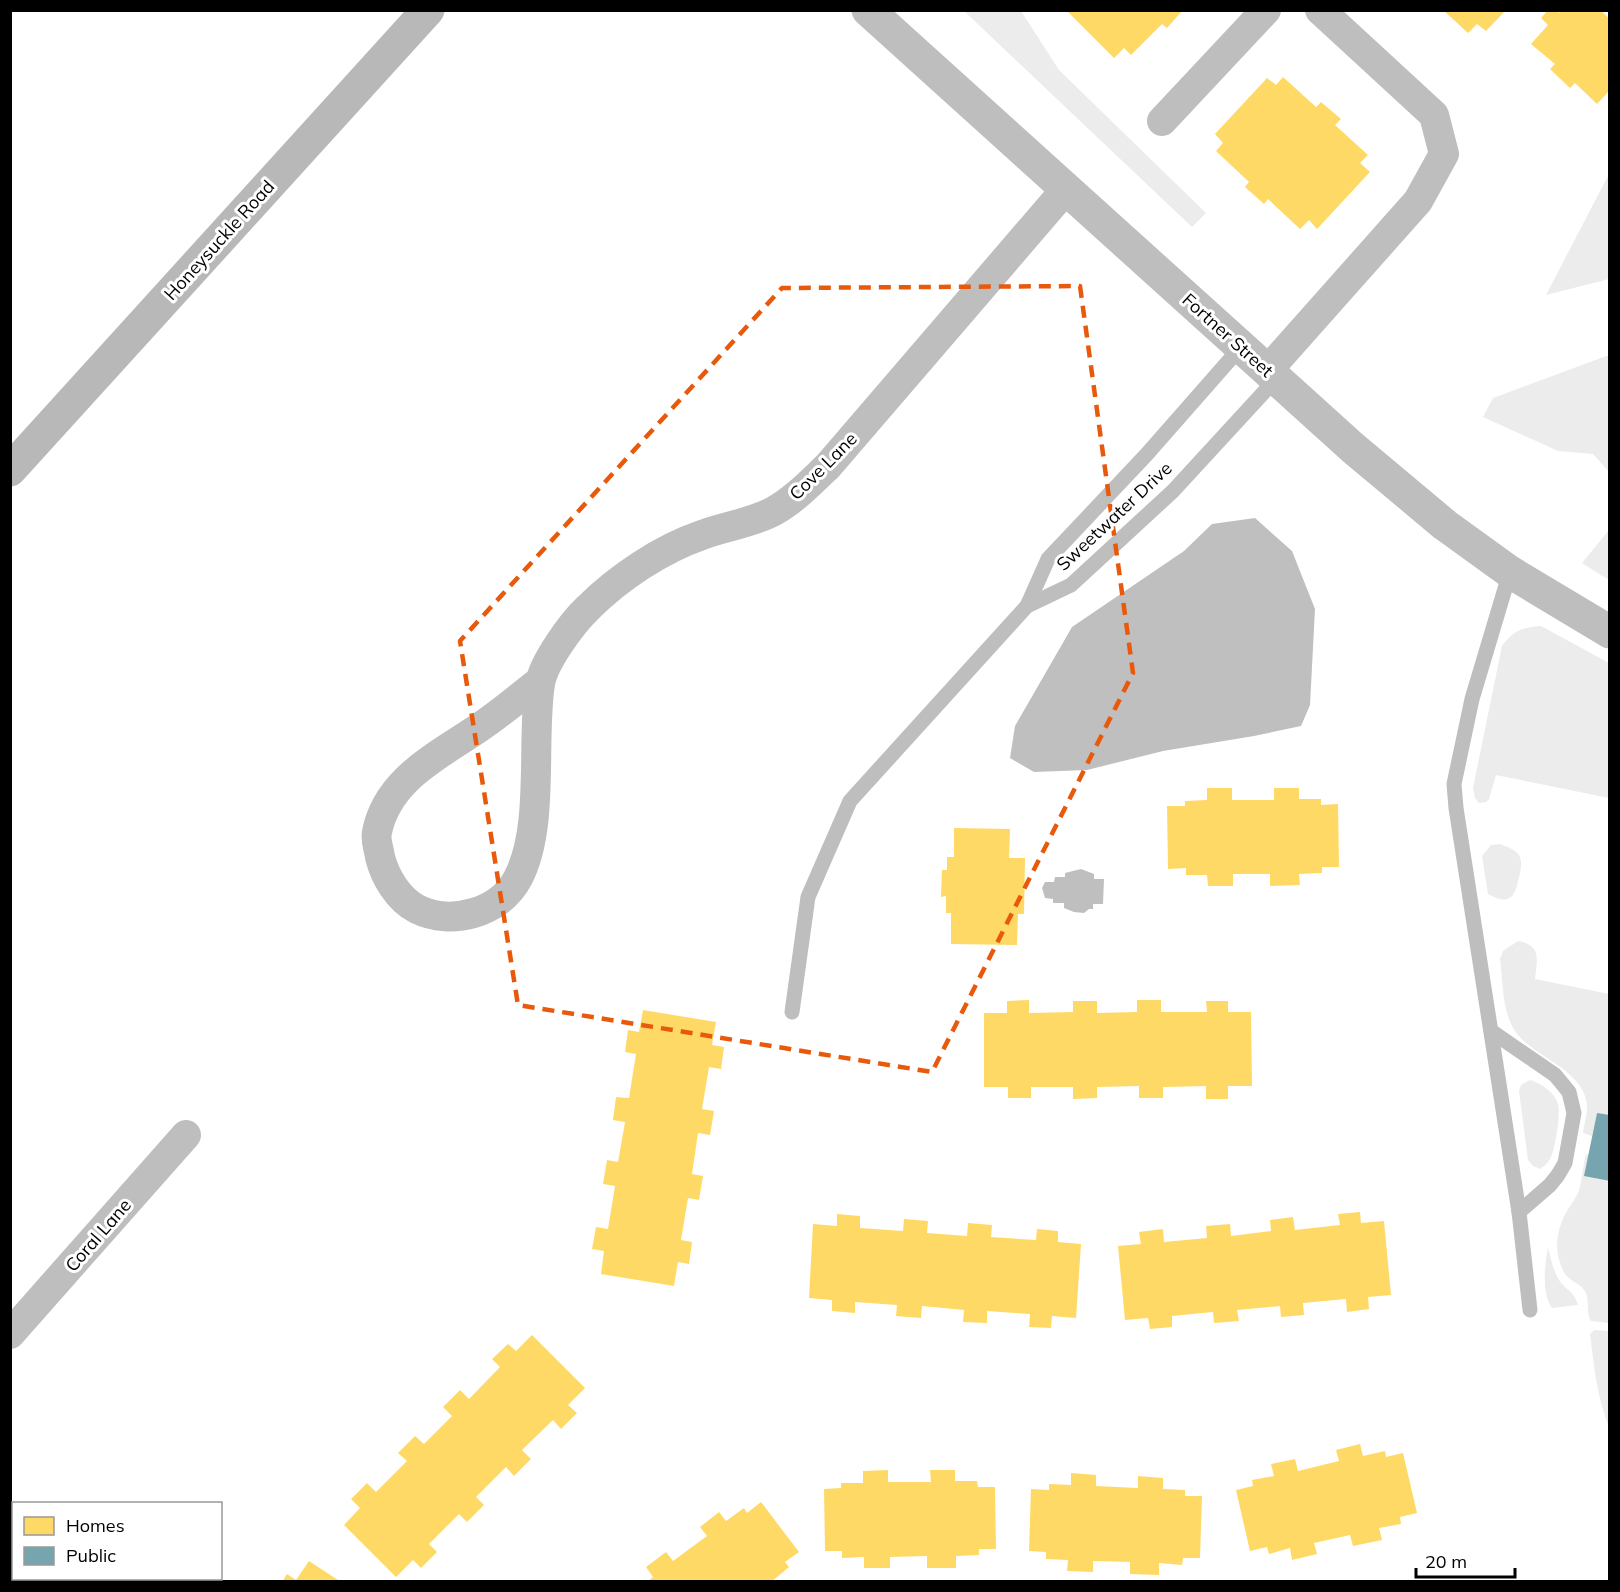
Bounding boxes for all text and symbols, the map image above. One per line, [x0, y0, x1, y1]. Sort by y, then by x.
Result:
street label: Honeysuckle Road [159, 175, 279, 305]
street label: Fortner Street [1178, 288, 1278, 382]
street label: Cove Lane [784, 427, 862, 505]
street label: Sweetwater Drive [1051, 457, 1177, 575]
street label: Coral Lane [60, 1194, 136, 1276]
legend [12, 1502, 222, 1580]
text: Homes [66, 1514, 125, 1537]
scale bar [1416, 1541, 1515, 1579]
text: Public [66, 1544, 116, 1567]
text: 20 m [1425, 1550, 1467, 1573]

